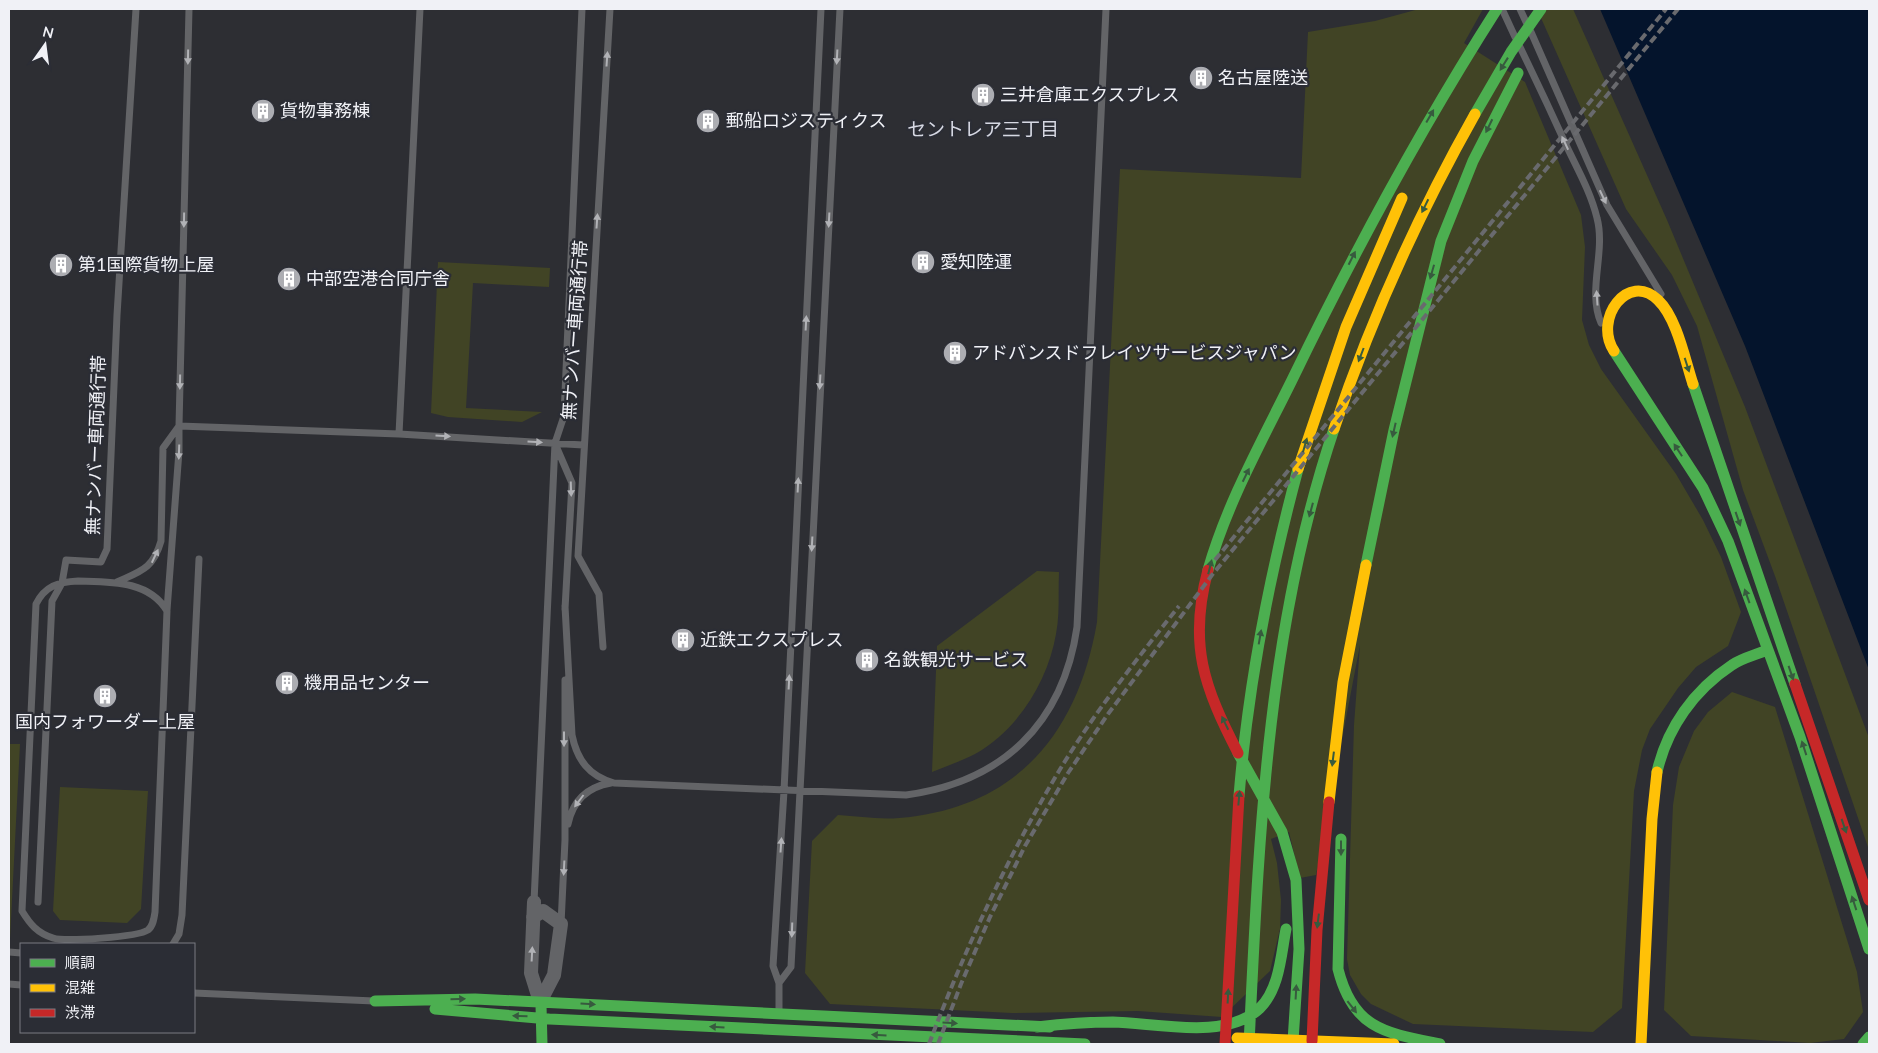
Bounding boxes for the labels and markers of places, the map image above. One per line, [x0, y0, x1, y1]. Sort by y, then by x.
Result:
building icon: 名古屋陸送 [1188, 65, 1214, 91]
place label: 名古屋陸送 [1218, 66, 1308, 88]
building icon: 三井倉庫エクスプレス [970, 82, 996, 108]
place label: 三井倉庫エクスプレス [1000, 83, 1179, 105]
building icon: 貨物事務棟 [250, 98, 276, 124]
place label: 貨物事務棟 [280, 99, 370, 121]
building icon: 郵船ロジスティクス [695, 108, 721, 134]
place label: 郵船ロジスティクス [726, 109, 886, 131]
building icon: 愛知陸運 [910, 249, 936, 275]
place label: 愛知陸運 [940, 250, 1012, 272]
building icon: 第1国際貨物上屋 [48, 252, 74, 278]
place label: 第1国際貨物上屋 [78, 253, 214, 275]
building icon: 中部空港合同庁舎 [276, 266, 302, 292]
place label: 中部空港合同庁舎 [306, 267, 450, 289]
building icon: アドバンスドフレイツサービスジャパン [942, 340, 968, 366]
place label: アドバンスドフレイツサービスジャパン [972, 341, 1297, 363]
building icon: 近鉄エクスプレス [670, 627, 696, 653]
place label: 近鉄エクスプレス [700, 628, 843, 650]
building icon: 名鉄観光サービス [854, 647, 880, 673]
place label: 名鉄観光サービス [884, 648, 1028, 670]
building icon: 機用品センター [274, 670, 300, 696]
place label: 機用品センター [304, 671, 430, 693]
building icon: 国内フォワーダー上屋 [92, 683, 118, 709]
place label: 国内フォワーダー上屋 [15, 710, 195, 732]

